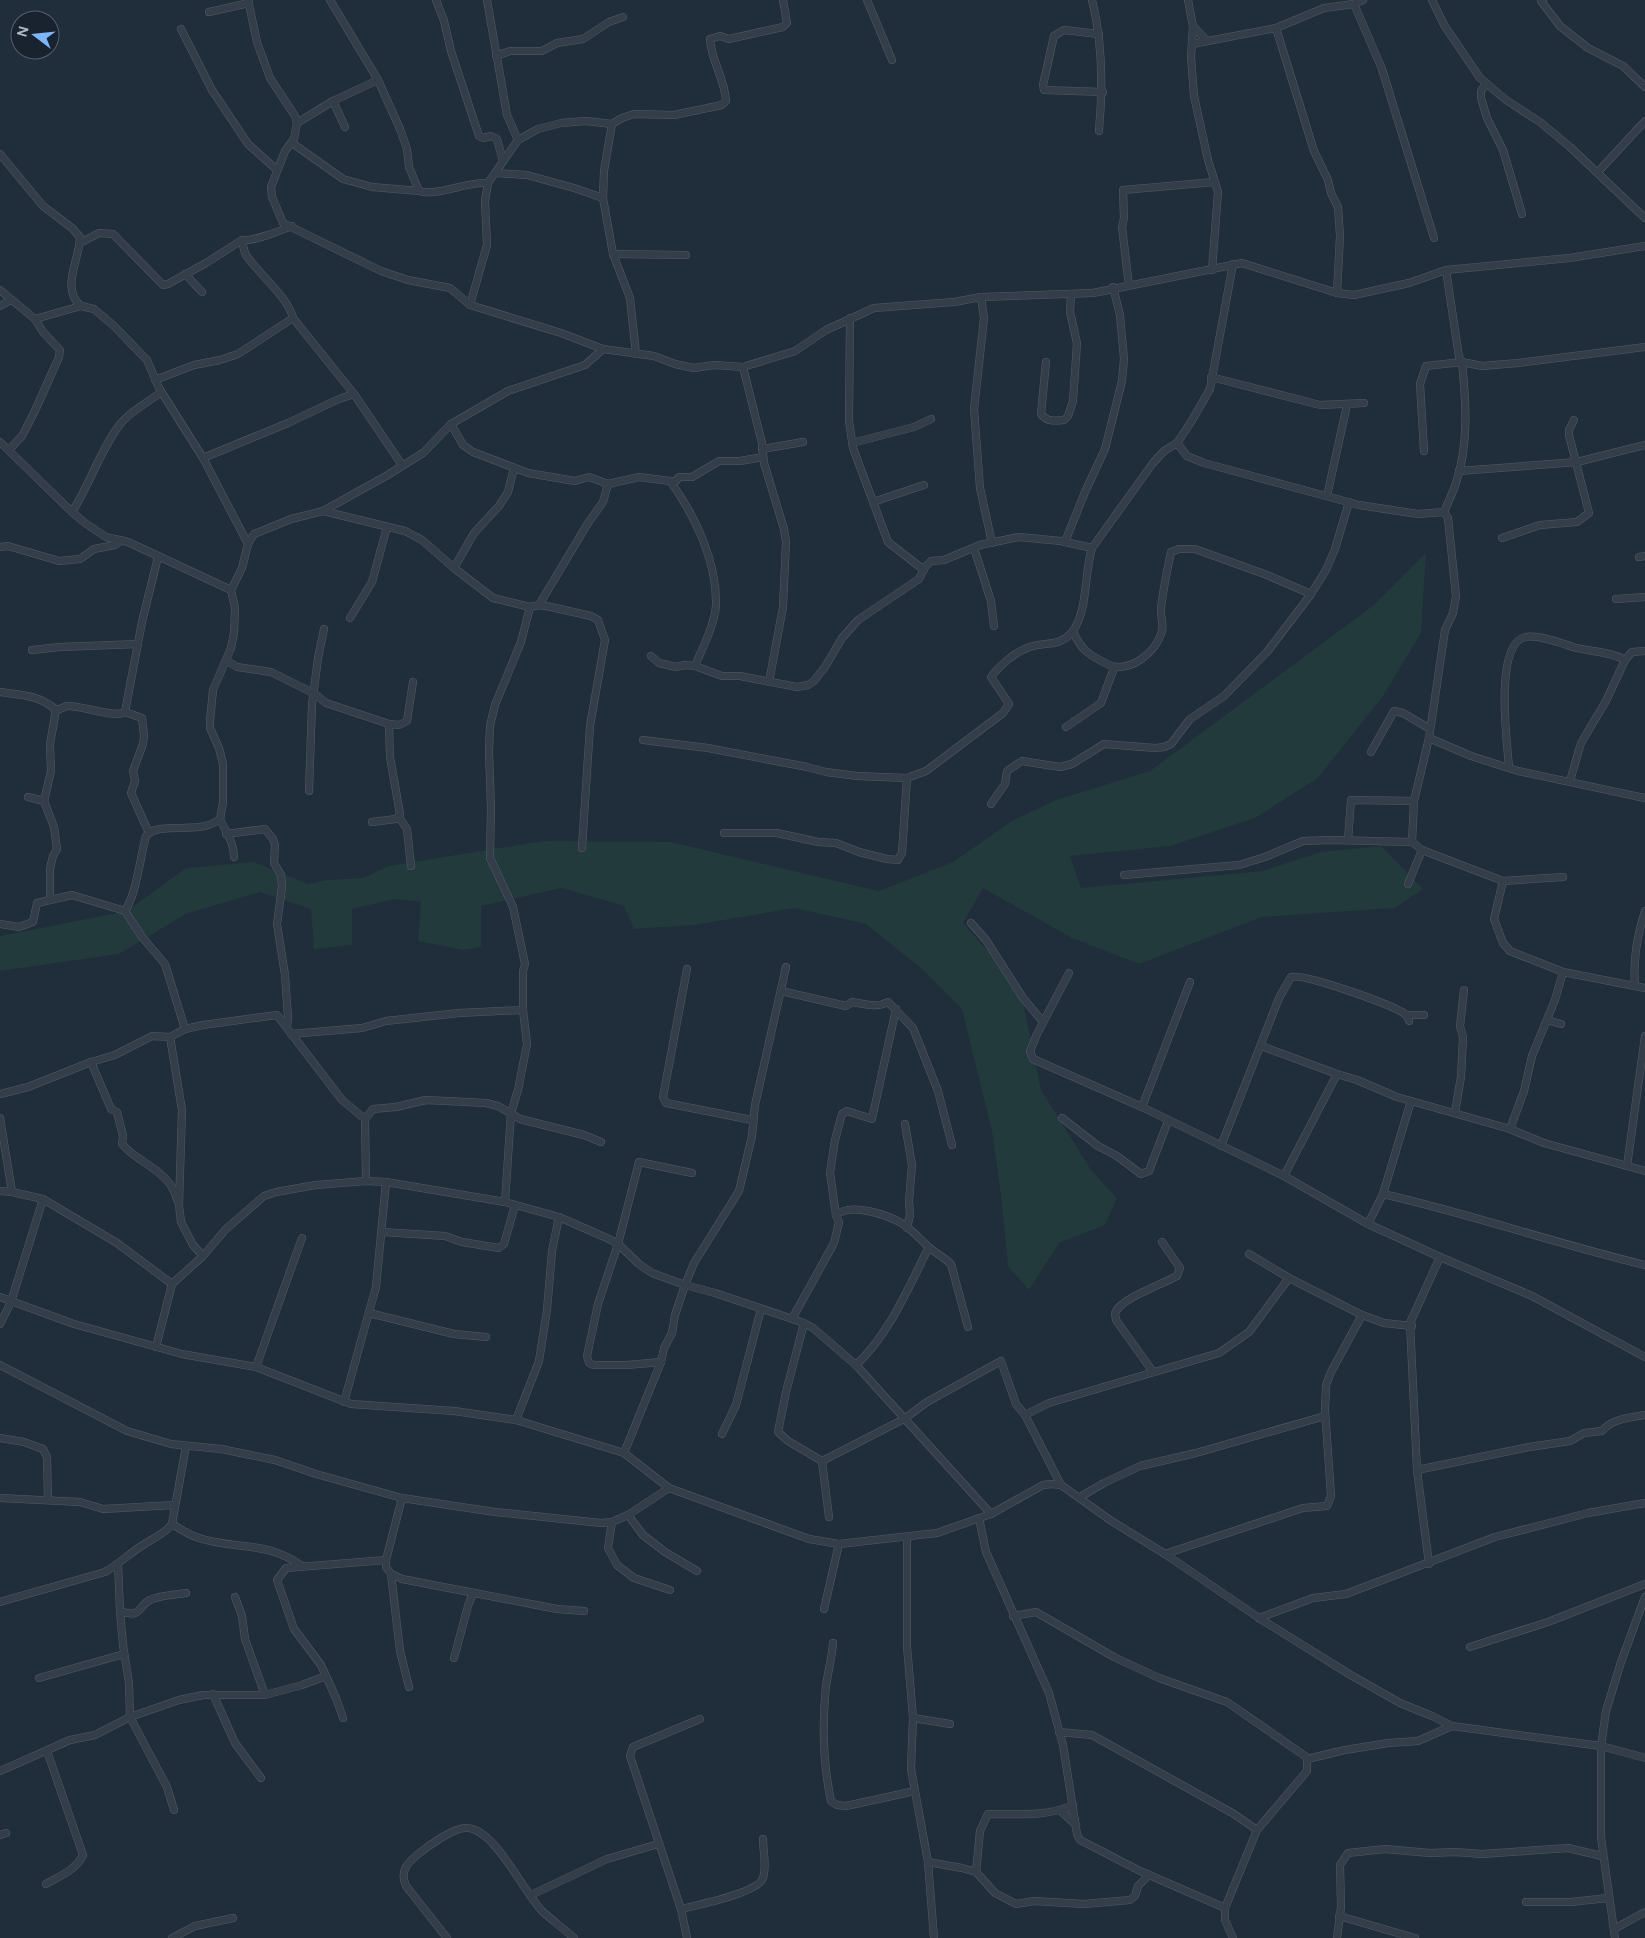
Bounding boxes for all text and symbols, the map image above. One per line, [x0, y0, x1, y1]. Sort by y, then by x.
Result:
north arrow [10, 10, 60, 60]
text: N [12, 24, 33, 39]

